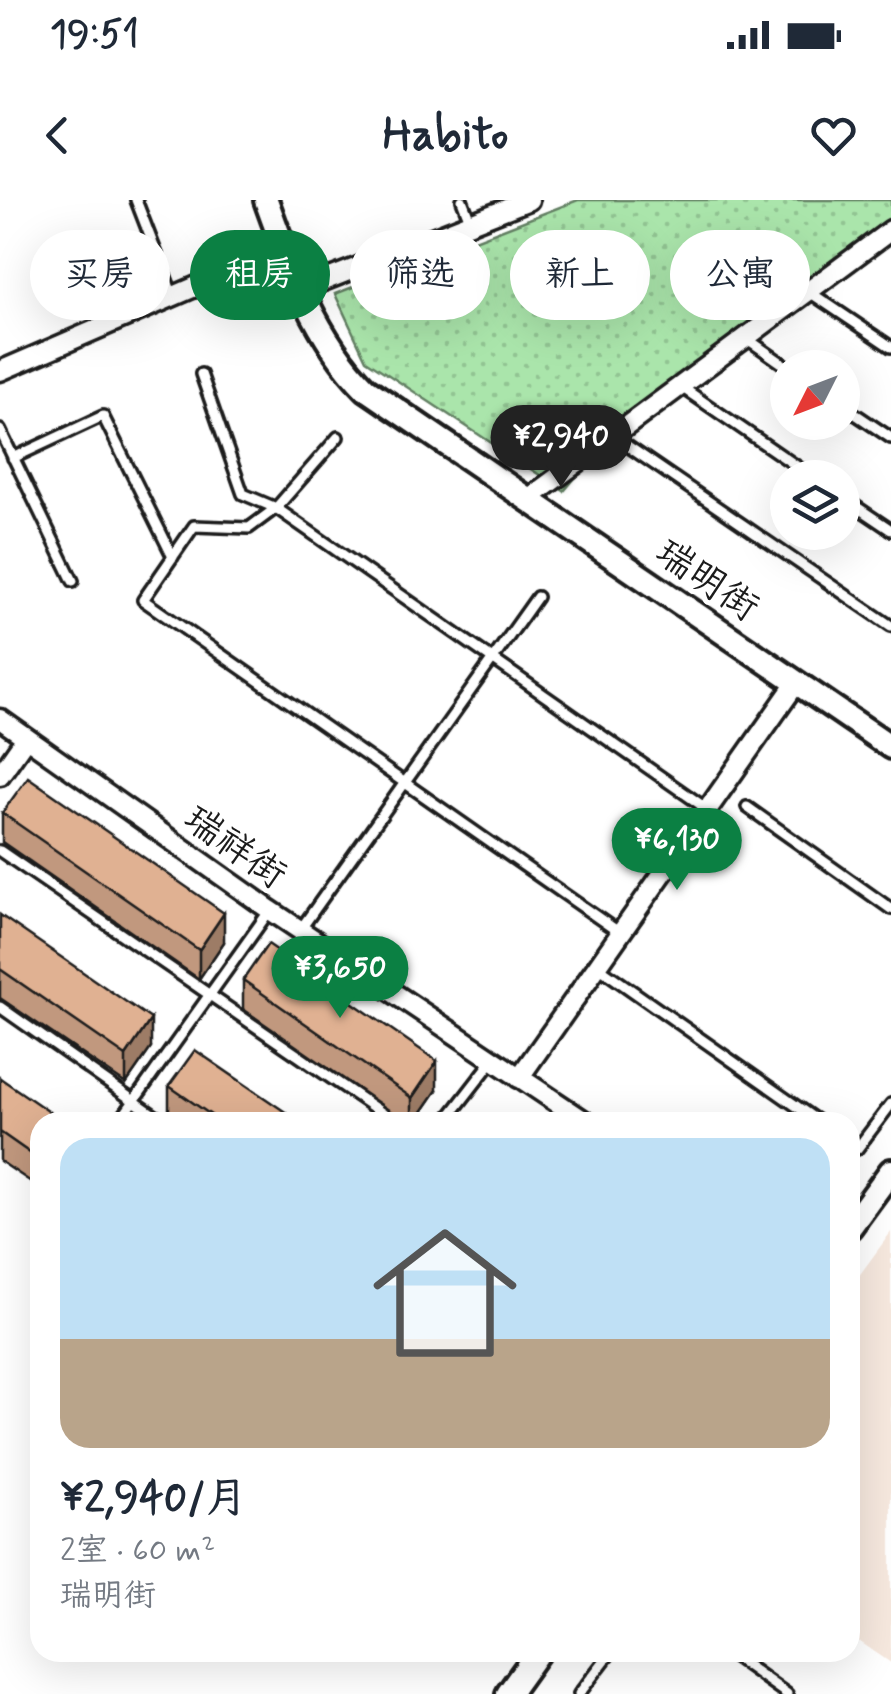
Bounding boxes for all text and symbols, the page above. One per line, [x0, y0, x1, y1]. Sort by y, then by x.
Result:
text: 19:51 [50, 11, 139, 60]
text: Habito [383, 106, 508, 165]
icon: back [30, 108, 85, 163]
icon: heart [806, 108, 861, 163]
chip: 买房 [30, 230, 170, 320]
chip: 租房 [190, 230, 330, 320]
chip: 筛选 [350, 230, 490, 320]
chip: 新上 [510, 230, 650, 320]
chip: 公寓 [670, 230, 810, 320]
north arrow [770, 350, 860, 440]
map controls [770, 350, 860, 550]
pin: ¥2,940 [480, 405, 642, 490]
text: ¥2,940 [513, 416, 609, 458]
button: layers [770, 460, 860, 550]
street label: 瑞明街 [646, 529, 768, 633]
street label: 瑞祥街 [174, 795, 295, 901]
pin: ¥6,130 [596, 808, 758, 893]
text: ¥6,130 [634, 819, 720, 861]
pin: ¥3,650 [259, 936, 421, 1021]
text: ¥3,650 [293, 947, 387, 989]
icon: home [355, 1203, 535, 1383]
text: ¥2,940/月 [60, 1472, 247, 1527]
text: 2室 · 60 m² [60, 1530, 215, 1572]
text: 瑞明街 [60, 1575, 156, 1617]

